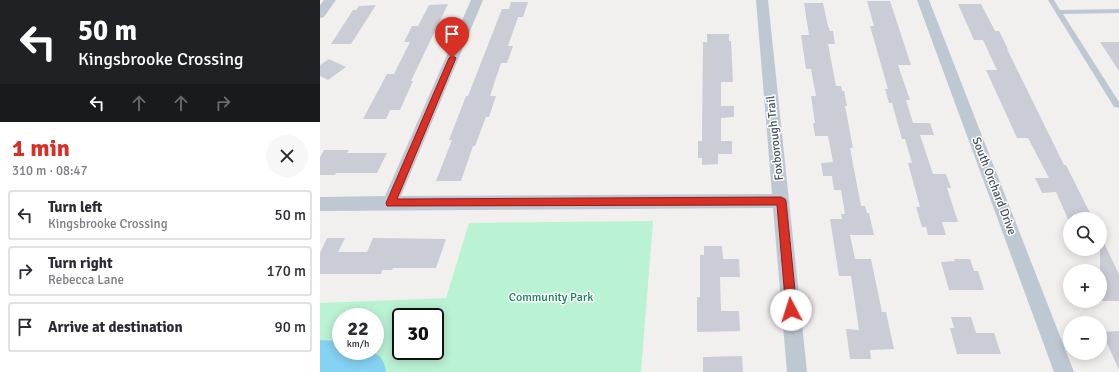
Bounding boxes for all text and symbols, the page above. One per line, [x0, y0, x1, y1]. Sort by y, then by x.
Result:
text: 50 m [78, 14, 137, 48]
icon: left [12, 16, 64, 68]
pin [435, 17, 469, 58]
icon: arrive [441, 23, 463, 45]
text: Kingsbrooke Crossing [78, 48, 243, 70]
icon: left [86, 92, 108, 114]
icon: ahead [128, 92, 150, 114]
icon: ahead [170, 92, 192, 114]
icon: right [212, 92, 234, 114]
street label: Foxborough Trail [763, 94, 787, 181]
text: 1 min [12, 133, 70, 163]
button: close [266, 135, 308, 177]
street label: South Orchard Drive [968, 135, 1020, 237]
text: 310 m · 08:47 [12, 163, 88, 179]
text: Turn left [48, 198, 102, 216]
icon: left [14, 204, 36, 226]
text: 50 m [275, 206, 306, 224]
map controls [1063, 212, 1107, 360]
button: search [1063, 212, 1107, 256]
text: Kingsbrooke Crossing [48, 216, 168, 232]
text: Turn right [48, 254, 113, 272]
icon: right [14, 260, 36, 282]
text: 170 m [266, 262, 306, 280]
button: + [1063, 264, 1107, 308]
text: Rebecca Lane [48, 272, 124, 288]
position arrow [770, 289, 812, 331]
park label: Community Park [509, 290, 593, 305]
speed limit sign: 30 [392, 308, 444, 360]
icon: arrive [14, 316, 36, 338]
text: 22 [347, 316, 369, 341]
button: − [1063, 316, 1107, 360]
text: Arrive at destination [48, 318, 183, 336]
text: 90 m [275, 318, 306, 336]
text: km/h [347, 338, 369, 350]

